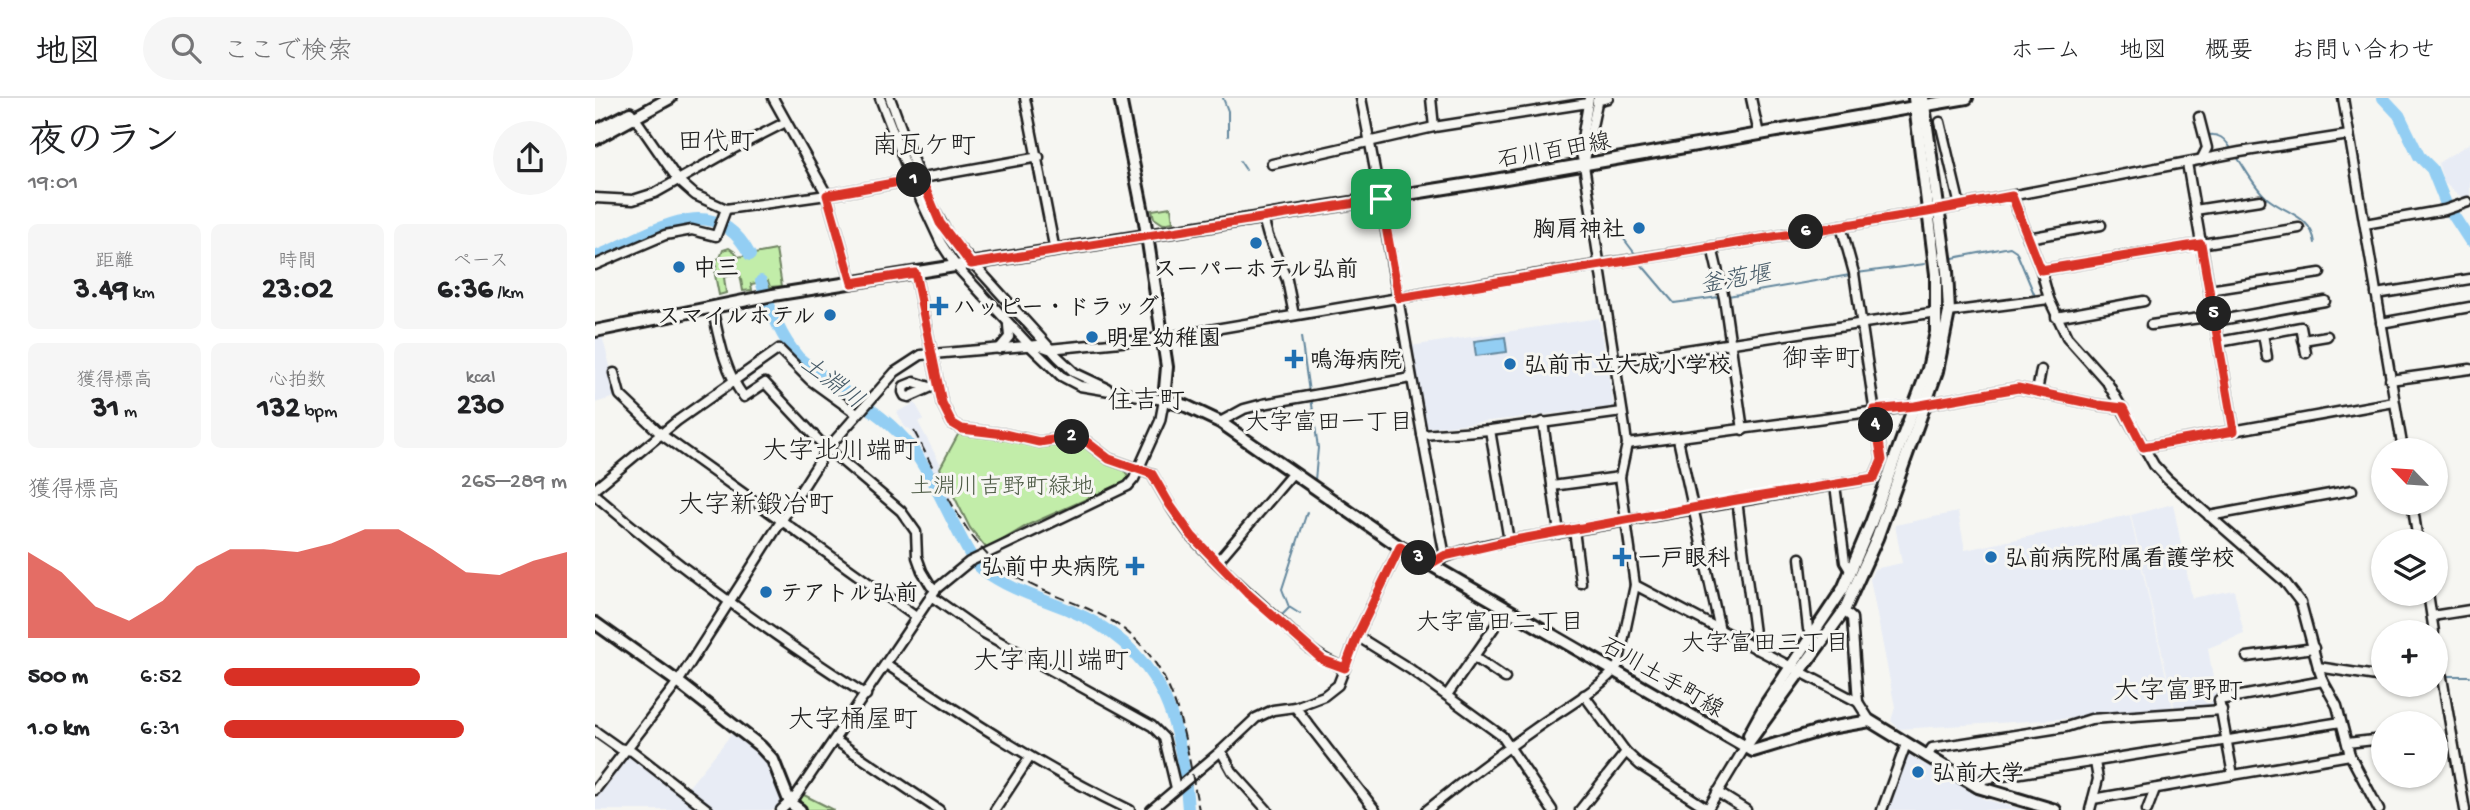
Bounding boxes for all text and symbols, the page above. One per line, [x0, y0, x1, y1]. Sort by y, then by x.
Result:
search box [143, 17, 633, 80]
icon: search [167, 29, 205, 67]
text: 地図 [35, 36, 101, 74]
text: ここで検索 [223, 38, 353, 69]
text: ホーム [2010, 38, 2081, 67]
text: 地図 [2119, 38, 2167, 67]
text: 概要 [2205, 38, 2253, 67]
text: お問い合わせ [2291, 38, 2435, 67]
button: share [493, 121, 567, 195]
text: 夜のラン [28, 122, 180, 166]
district label: 田代町 [677, 128, 755, 160]
street label: 石川百田線 [1495, 128, 1614, 176]
district label: 南瓦ケ町 [872, 131, 976, 164]
pin: 1 [897, 162, 931, 198]
text: 1 [910, 168, 917, 191]
pin [1351, 169, 1411, 229]
text: 19:01 [28, 170, 78, 197]
icon: arrive [1362, 180, 1400, 218]
pin: 6 [1789, 214, 1823, 250]
place label: 胸肩神社 [1533, 217, 1625, 245]
marker: 胸肩神社 [1631, 220, 1647, 236]
text: 6 [1801, 220, 1810, 243]
marker: スーパーホテル弘前 [1248, 235, 1264, 251]
text: 距離 [95, 251, 134, 274]
text: 時間 [278, 251, 317, 274]
text: ペース [453, 251, 508, 274]
place label: 中三 [693, 256, 739, 284]
place label: スーパーホテル弘前 [1154, 257, 1358, 285]
marker: 中三 [671, 259, 687, 275]
water label: 釜萢堰 [1697, 259, 1777, 302]
text: 3.49 [74, 274, 128, 309]
text: 23:02 [262, 274, 333, 309]
text: 6:36 [437, 274, 493, 309]
text: km [128, 282, 155, 305]
text: /km [493, 282, 524, 305]
place label: ハッピー・ドラッグ [953, 295, 1159, 323]
pin: 5 [2197, 296, 2231, 332]
marker: ハッピー・ドラッグ [931, 298, 947, 314]
text: 5 [2209, 302, 2219, 325]
place label: スマイルホテル [657, 305, 816, 332]
marker: スマイルホテル [822, 307, 838, 323]
place label: 明星幼稚園 [1106, 326, 1221, 354]
marker: 明星幼稚園 [1084, 329, 1100, 345]
district label: 御幸町 [1782, 344, 1860, 377]
place label: 鳴海病院 [1310, 347, 1402, 376]
marker: 鳴海病院 [1284, 349, 1304, 369]
water label: 土淵川 [793, 350, 869, 417]
place label: 弘前市立大成小学校 [1524, 353, 1731, 381]
marker: 弘前市立大成小学校 [1502, 356, 1518, 372]
text: kcal [466, 367, 495, 390]
text: 獲得標高 [76, 370, 153, 393]
text: 心拍数 [269, 370, 326, 393]
district label: 住吉町 [1107, 386, 1185, 419]
text: 230 [457, 390, 504, 425]
text: 31 [92, 393, 119, 428]
text: 132 [258, 393, 300, 428]
text: m [119, 401, 137, 424]
text: bpm [300, 401, 337, 424]
pin: 4 [1859, 408, 1893, 442]
district label: 大字富田一丁目 [1245, 409, 1413, 439]
text: 4 [1871, 413, 1880, 436]
pin: 2 [1055, 420, 1089, 454]
text: 2 [1067, 425, 1076, 448]
district label: 大字北川端町 [762, 437, 918, 469]
north arrow [2371, 438, 2448, 514]
map controls [2371, 438, 2448, 788]
text: 265–289 m [461, 469, 567, 496]
park label: 土淵川吉野町緑地 [910, 474, 1094, 502]
text: 獲得標高 [28, 478, 120, 505]
district label: 大字新鍛冶町 [678, 491, 834, 523]
button: layers [2371, 529, 2448, 606]
pin: 3 [1401, 540, 1437, 575]
text: 3 [1414, 546, 1423, 569]
place label: 一戸眼科 [1638, 546, 1730, 574]
place label: 弘前病院附属看護学校 [2005, 546, 2235, 574]
marker: 一戸眼科 [1612, 547, 1632, 567]
marker: 弘前病院附属看護学校 [1983, 549, 1999, 565]
place label: 弘前中央病院 [981, 554, 1119, 583]
marker: 弘前中央病院 [1125, 556, 1145, 576]
place label: テアトル弘前 [780, 581, 918, 609]
marker: テアトル弘前 [758, 584, 774, 600]
district label: 大字富田二丁目 [1416, 609, 1584, 639]
button: + [2371, 620, 2448, 697]
district label: 大字富田三丁目 [1681, 630, 1849, 660]
street label: 石川土手町線 [1595, 632, 1728, 725]
district label: 大字南川端町 [973, 646, 1129, 679]
text: 500 m [28, 664, 88, 691]
text: 6:52 [140, 664, 182, 691]
district label: 大字富野町 [2113, 677, 2243, 709]
district label: 大字桶屋町 [788, 706, 918, 738]
button: − [2371, 711, 2448, 788]
text: 1.0 km [28, 716, 90, 743]
text: 6:31 [140, 716, 180, 743]
place label: 弘前大学 [1932, 761, 2024, 789]
marker: 弘前大学 [1910, 764, 1926, 780]

